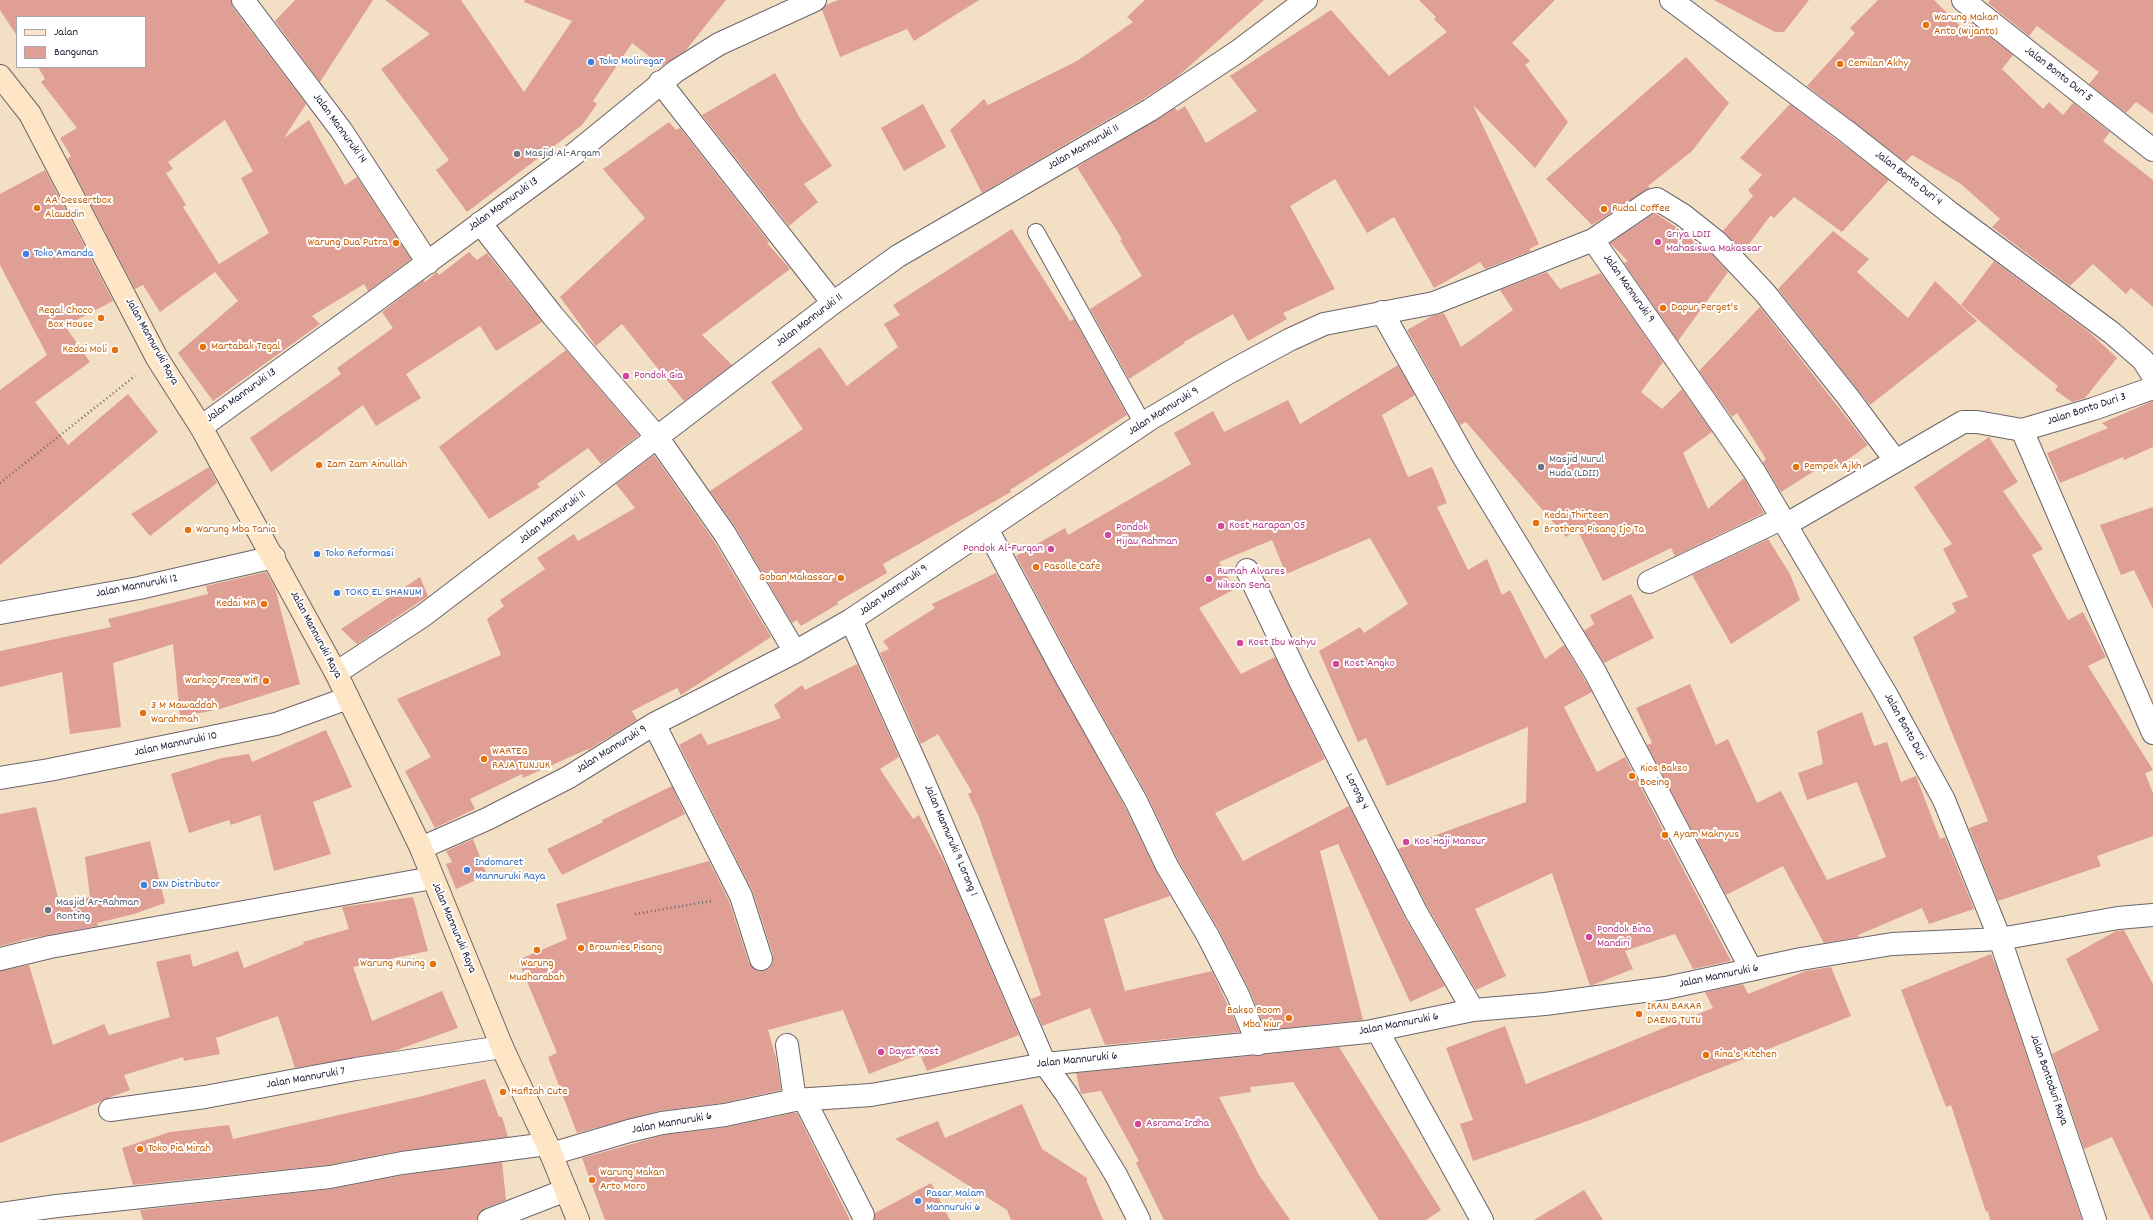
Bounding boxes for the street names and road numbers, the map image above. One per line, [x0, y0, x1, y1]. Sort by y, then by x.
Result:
street label: Jalan Bonto Duri 5 [2021, 44, 2095, 106]
street label: Jalan Mannuruki 14 [309, 91, 369, 167]
street label: Jalan Mannuruki 11 [1046, 122, 1122, 174]
street label: Jalan Bonto Duri 4 [1871, 148, 1945, 210]
street label: Jalan Mannuruki 13 [466, 175, 542, 235]
street label: Jalan Mannuruki 9 [1599, 252, 1657, 326]
street label: Jalan Mannuruki 11 [774, 291, 846, 351]
street label: Jalan Mannuruki Raya [121, 296, 181, 388]
street label: Jalan Mannuruki 13 [204, 366, 280, 426]
street label: Jalan Mannuruki 9 [1126, 385, 1202, 439]
street label: Jalan Bonto Duri 3 [2046, 390, 2128, 430]
street label: Jalan Mannuruki 11 [517, 488, 589, 548]
street label: Jalan Mannuruki 9 [857, 562, 931, 620]
street label: Jalan Mannuruki 12 [95, 572, 179, 602]
street label: Jalan Mannuruki Raya [286, 589, 344, 681]
street label: Jalan Bonto Duri [1880, 691, 1928, 763]
street label: Jalan Mannuruki 9 [574, 723, 650, 777]
street label: Jalan Mannuruki 10 [133, 729, 219, 761]
street label: Lorong 4 [1341, 772, 1371, 812]
street label: Jalan Mannuruki 9 Lorong 1 [920, 783, 980, 899]
street label: Jalan Mannuruki Raya [427, 880, 479, 976]
street label: Jalan Mannuruki 6 [1678, 962, 1760, 992]
street label: Jalan Mannuruki 6 [1358, 1010, 1440, 1040]
street label: Jalan Bontoduri Raya [2026, 1033, 2070, 1127]
street label: Jalan Mannuruki 6 [1036, 1050, 1118, 1072]
street label: Jalan Mannuruki 7 [265, 1065, 347, 1093]
street label: Jalan Mannuruki 6 [631, 1110, 713, 1138]

